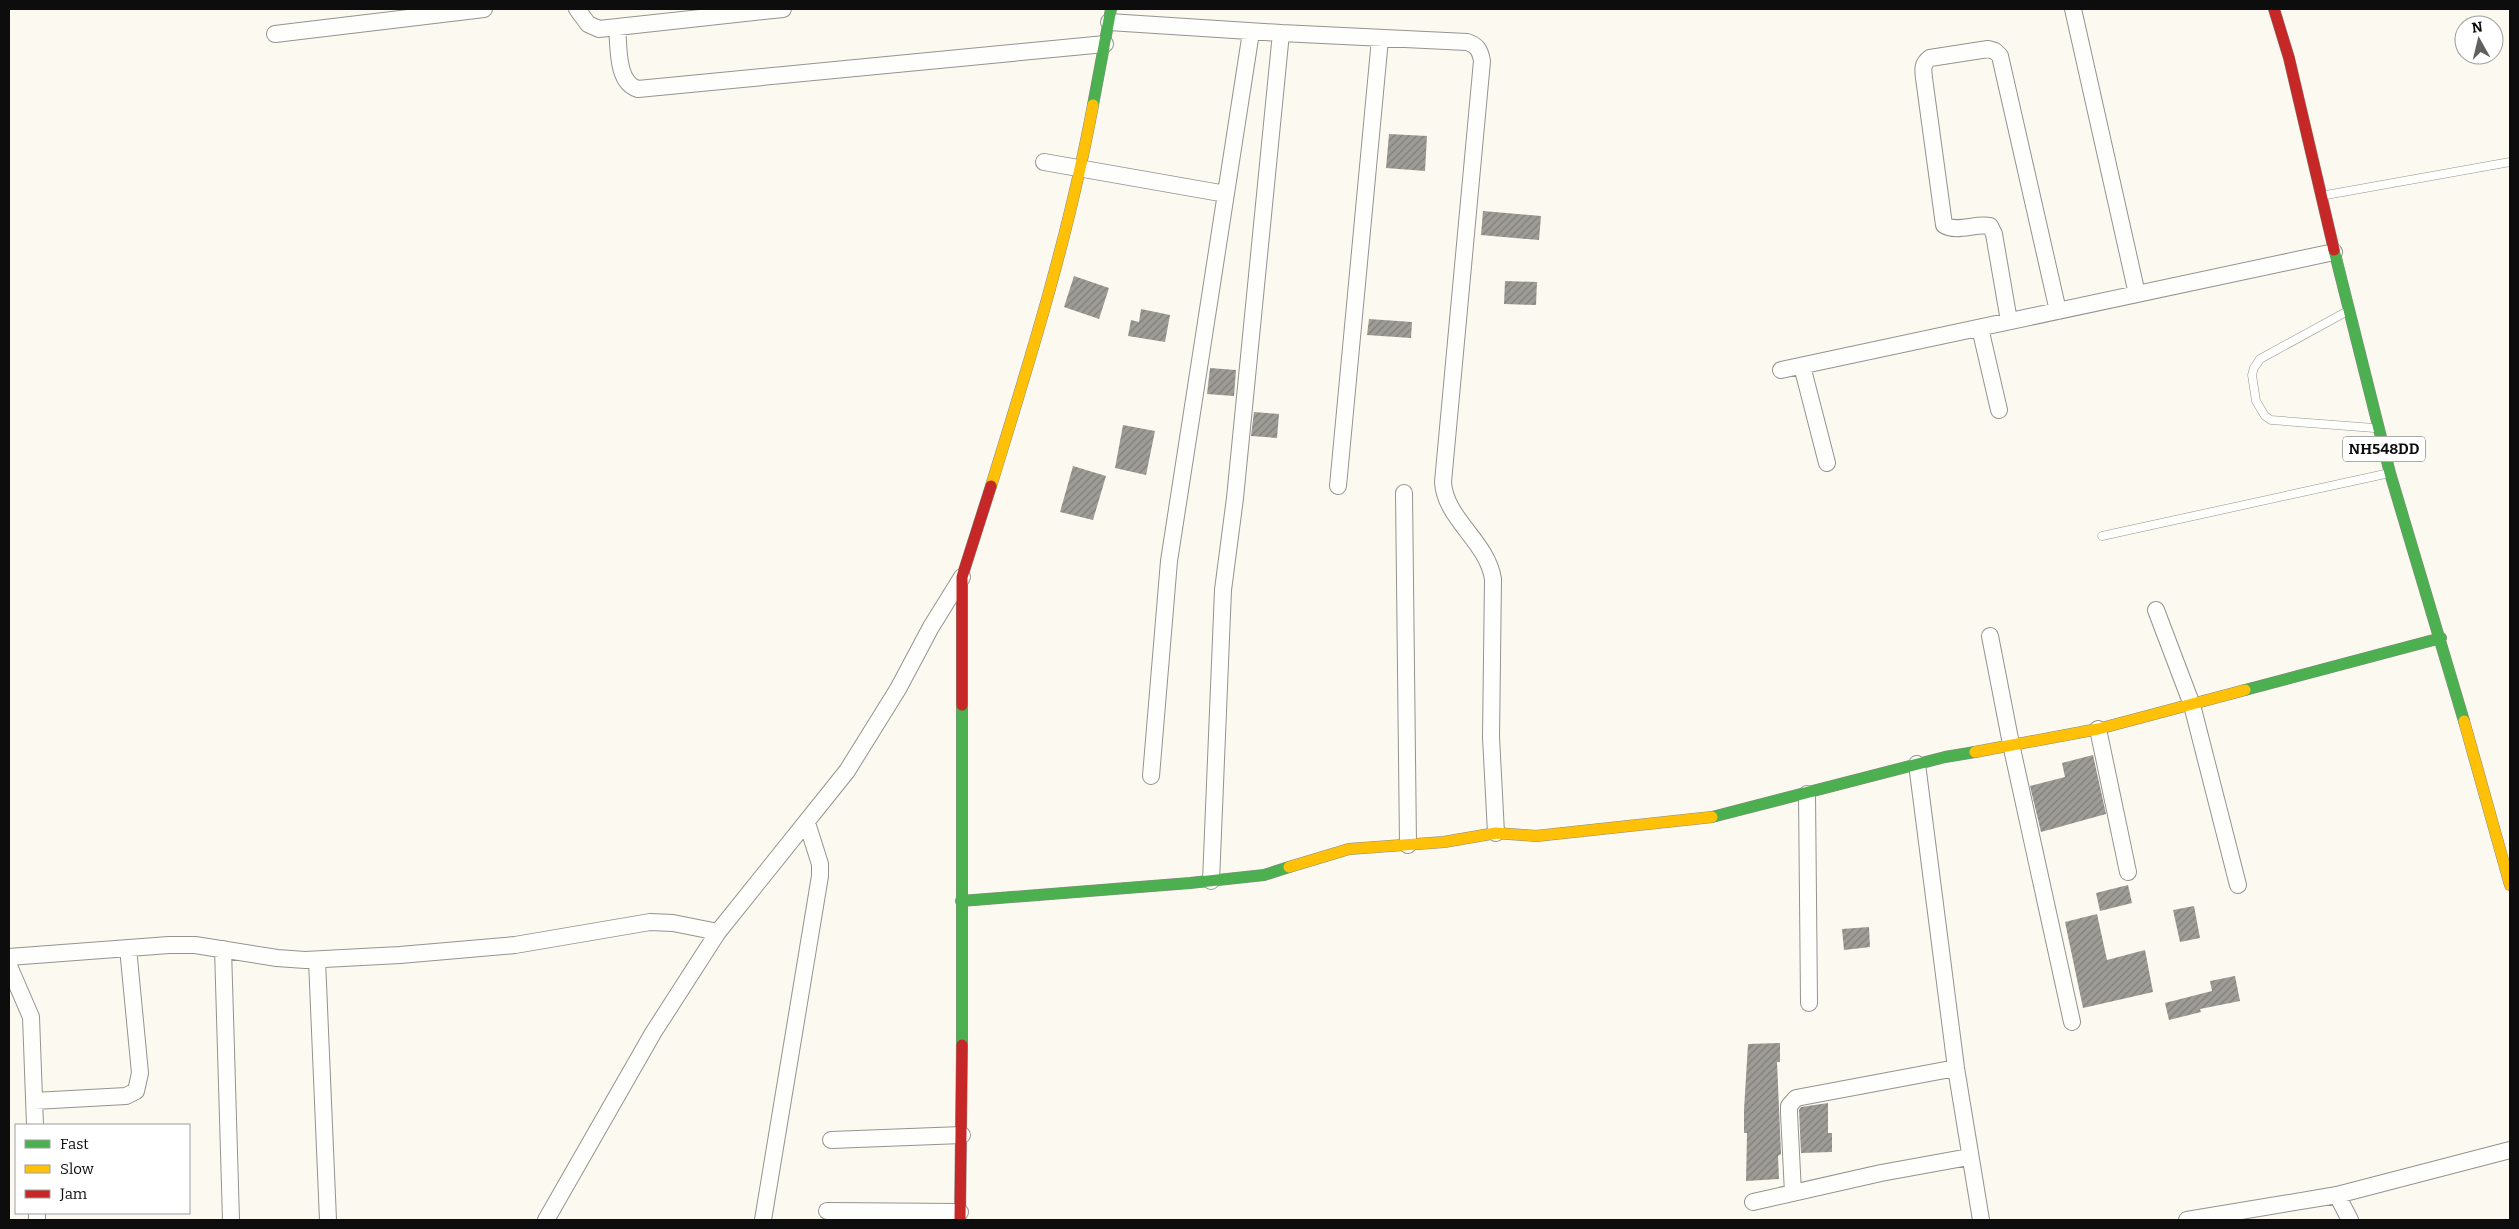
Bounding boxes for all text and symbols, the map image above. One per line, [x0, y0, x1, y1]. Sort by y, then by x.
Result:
north arrow [2454, 15, 2504, 65]
text: N [2471, 18, 2484, 37]
road number: NH548DD [2343, 436, 2425, 462]
legend [15, 1124, 190, 1214]
text: Fast [60, 1135, 89, 1153]
text: Slow [60, 1160, 95, 1178]
text: Jam [59, 1185, 88, 1203]

